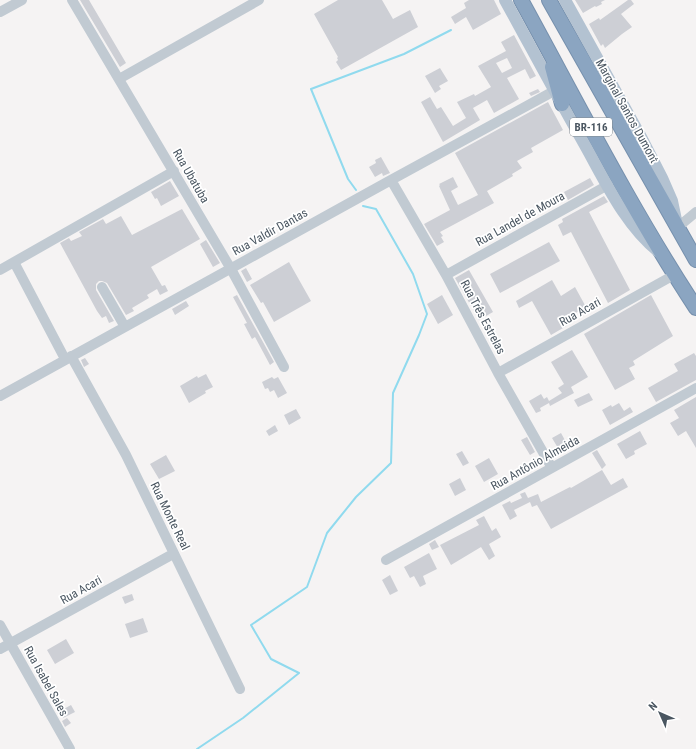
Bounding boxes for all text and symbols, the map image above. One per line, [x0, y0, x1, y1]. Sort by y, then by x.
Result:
street label: Marginal Santos Dumont [593, 57, 662, 166]
road number: BR-116 [570, 118, 612, 136]
street label: Rua Ubatuba [170, 146, 212, 206]
street label: Rua Landel de Moura [473, 189, 567, 249]
street label: Rua Valdir Dantas [230, 206, 310, 258]
street label: Rua Três Estrelas [458, 278, 508, 356]
street label: Rua Acari [557, 295, 603, 329]
street label: Rua Antônio Almeida [488, 433, 582, 493]
street label: Rua Monte Real [147, 480, 193, 552]
street label: Rua Acari [58, 573, 104, 607]
street label: Rua Isabel Sales [21, 644, 71, 718]
north arrow [640, 693, 680, 733]
text: N [646, 699, 660, 713]

